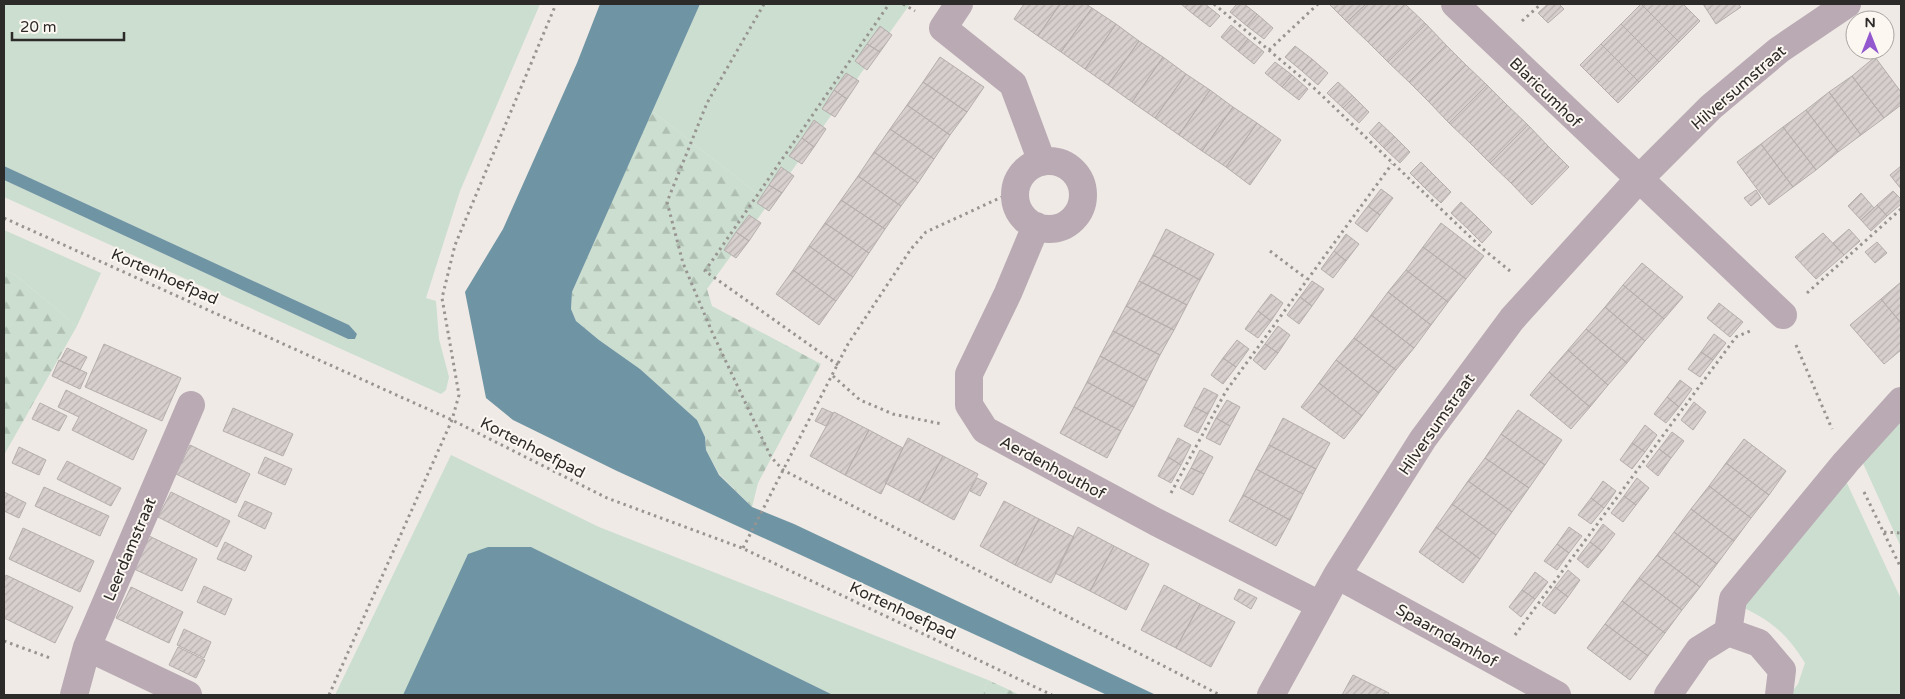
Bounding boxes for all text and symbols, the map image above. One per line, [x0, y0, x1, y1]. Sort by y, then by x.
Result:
scale bar [12, 10, 125, 42]
north arrow [1845, 10, 1895, 60]
text: N [1864, 14, 1876, 31]
text: 20 m [20, 18, 57, 36]
street label: Hilversumstraat [1687, 41, 1790, 134]
street label: Blaricumhof [1505, 53, 1586, 133]
street label: Kortenhoefpad [108, 244, 221, 309]
street label: Hilversumstraat [1394, 370, 1479, 479]
street label: Kortenhoefpad [477, 413, 588, 483]
street label: Aerdenhouthof [996, 432, 1109, 504]
street label: Leerdamstraat [99, 495, 161, 604]
street label: Kortenhoefpad [846, 577, 959, 644]
street label: Spaarndamhof [1392, 600, 1502, 672]

